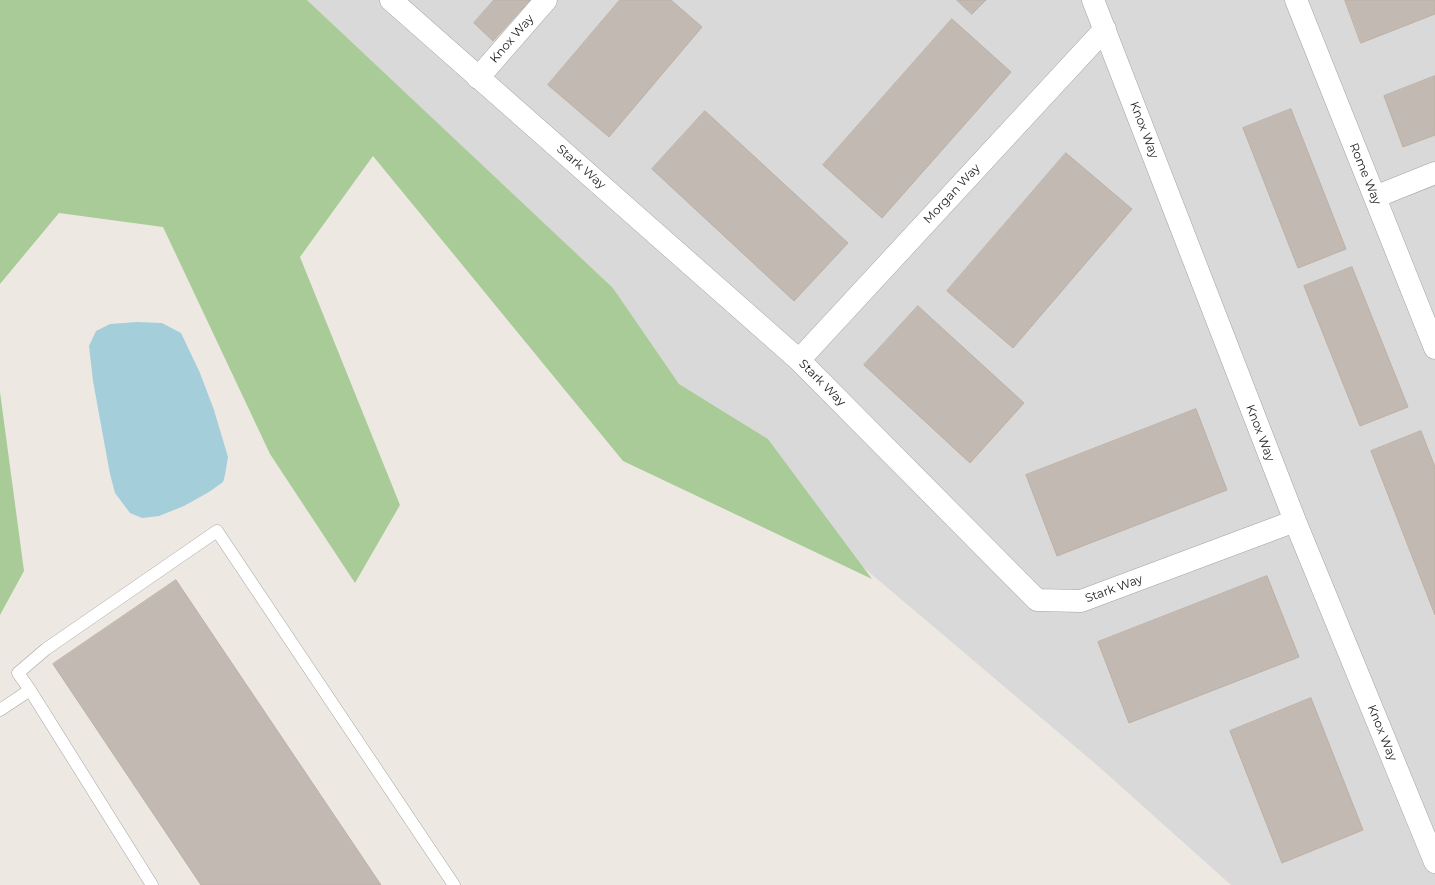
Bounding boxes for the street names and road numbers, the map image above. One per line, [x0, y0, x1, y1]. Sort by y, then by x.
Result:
street label: Knox Way [487, 12, 537, 66]
street label: Knox Way [1127, 100, 1161, 160]
street label: Rome Way [1346, 141, 1384, 207]
street label: Stark Way [554, 142, 608, 192]
street label: Morgan Way [921, 161, 983, 227]
street label: Stark Way [796, 357, 848, 409]
street label: Knox Way [1243, 403, 1277, 463]
street label: Stark Way [1083, 572, 1145, 606]
street label: Knox Way [1364, 703, 1400, 763]

